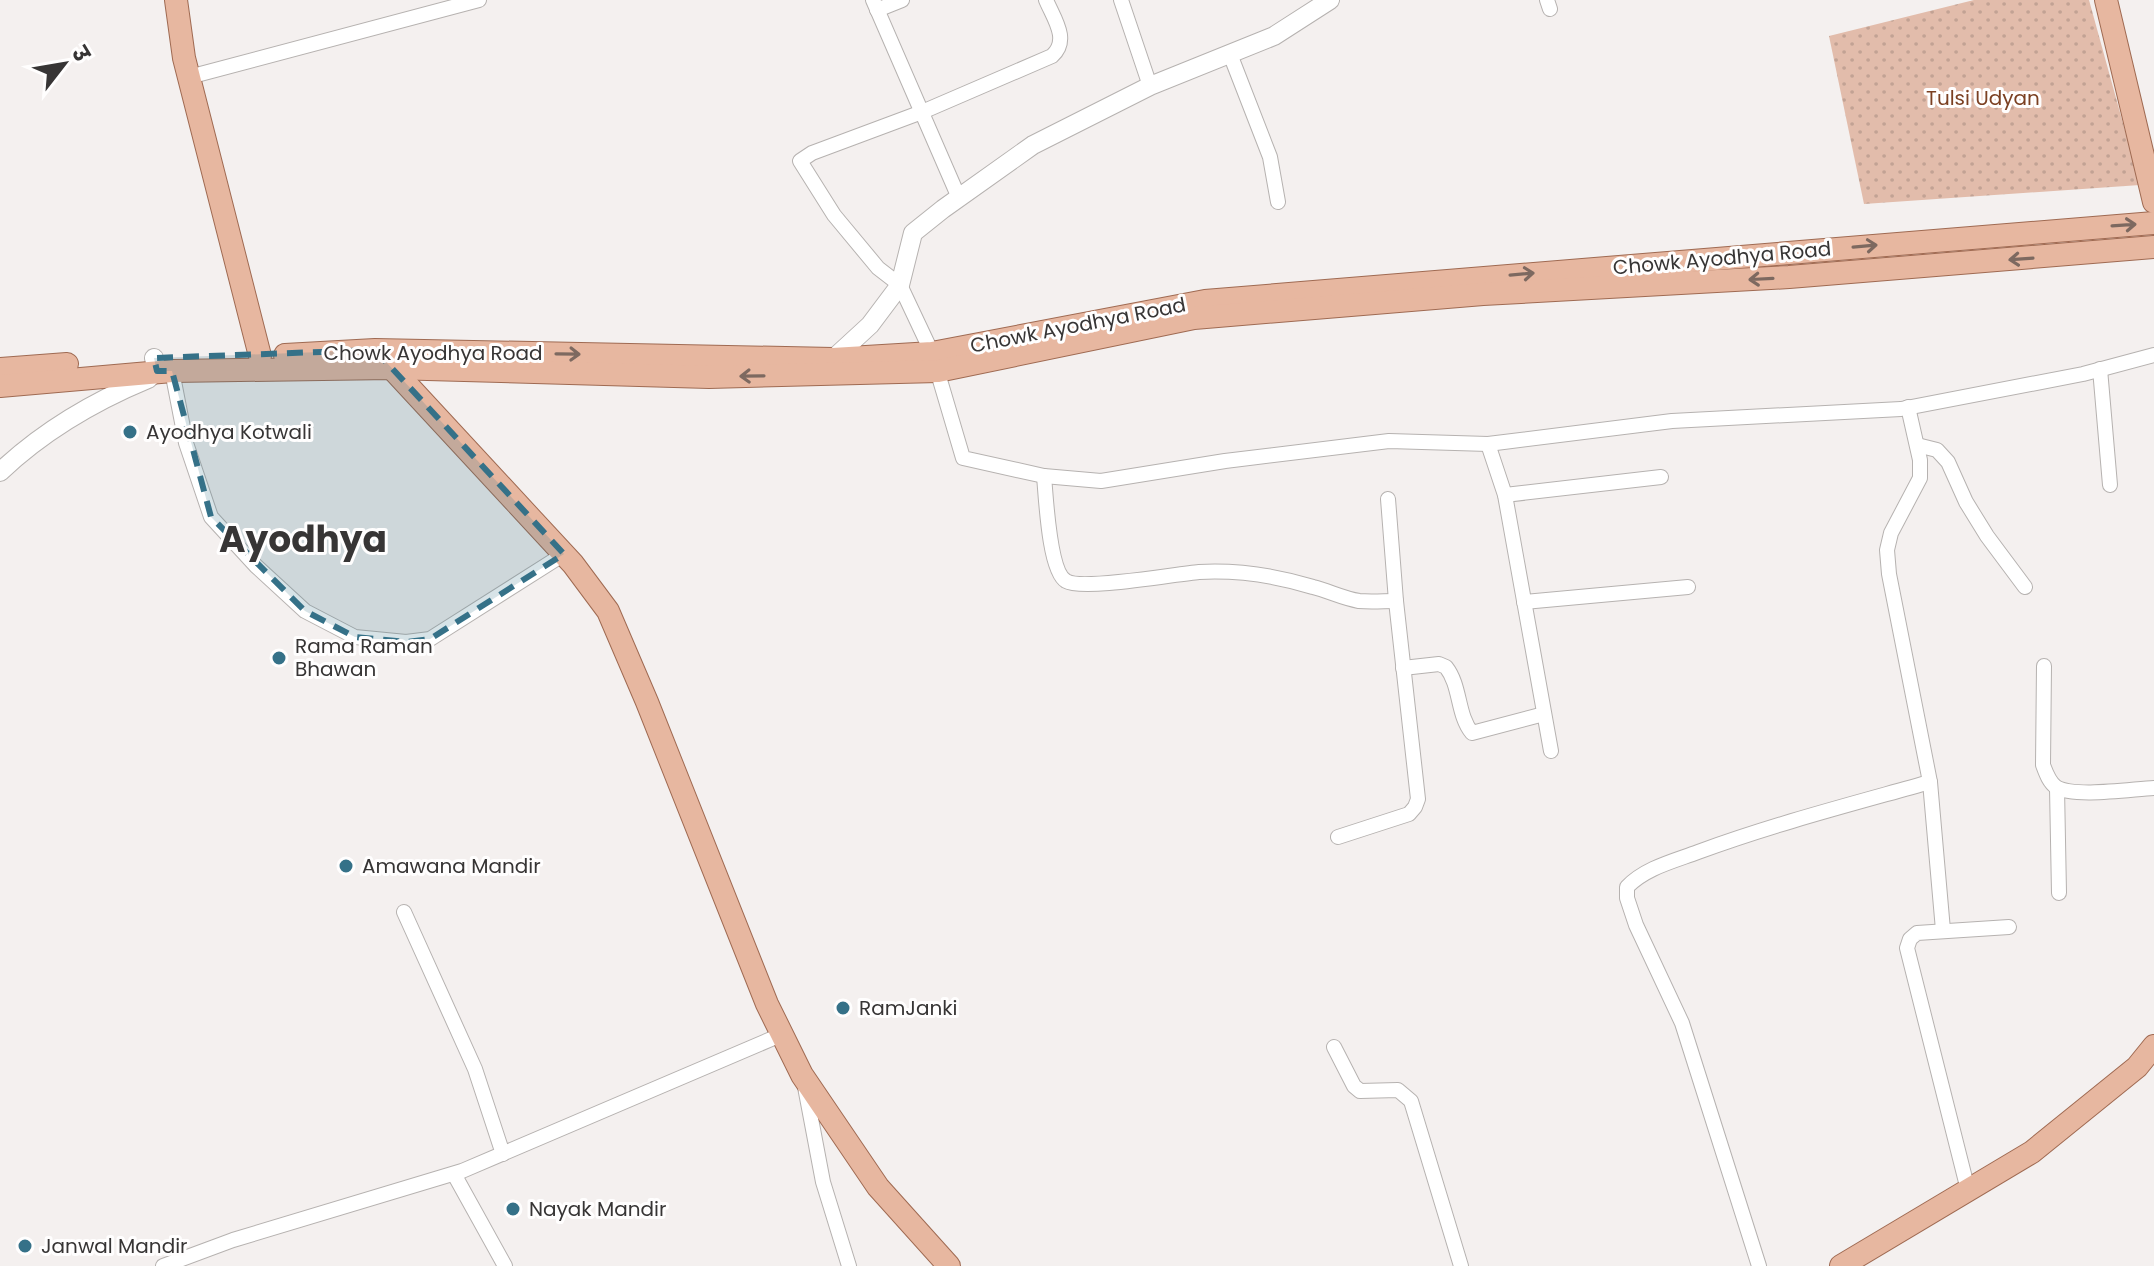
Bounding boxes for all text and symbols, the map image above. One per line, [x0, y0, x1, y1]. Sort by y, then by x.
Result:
north arrow [24, 24, 104, 104]
text: उ [64, 40, 97, 68]
park label: Tulsi Udyan [1926, 84, 2040, 112]
one-way arrow [2110, 217, 2137, 232]
street label: Chowk Ayodhya Road [1612, 235, 1832, 281]
one-way arrow [1851, 238, 1878, 253]
one-way arrow [2008, 252, 2035, 267]
one-way arrow [1508, 266, 1535, 281]
one-way arrow [1748, 272, 1775, 287]
street label: Chowk Ayodhya Road [968, 290, 1188, 360]
street label: Chowk Ayodhya Road [323, 339, 543, 367]
one-way arrow [554, 346, 581, 362]
one-way arrow [739, 368, 766, 384]
place label: Ayodhya Kotwali [146, 418, 312, 446]
marker: Ayodhya Kotwali [121, 423, 139, 441]
district label: Ayodhya [219, 514, 387, 565]
place label: Rama Raman Bhawan [295, 632, 433, 683]
marker: Rama Raman Bhawan [270, 649, 288, 667]
place label: Amawana Mandir [362, 852, 541, 880]
marker: Amawana Mandir [337, 857, 355, 875]
place label: RamJanki [859, 994, 957, 1022]
marker: RamJanki [834, 999, 852, 1017]
place label: Nayak Mandir [529, 1195, 666, 1223]
marker: Nayak Mandir [504, 1200, 522, 1218]
place label: Janwal Mandir [41, 1232, 188, 1260]
marker: Janwal Mandir [16, 1237, 34, 1255]

